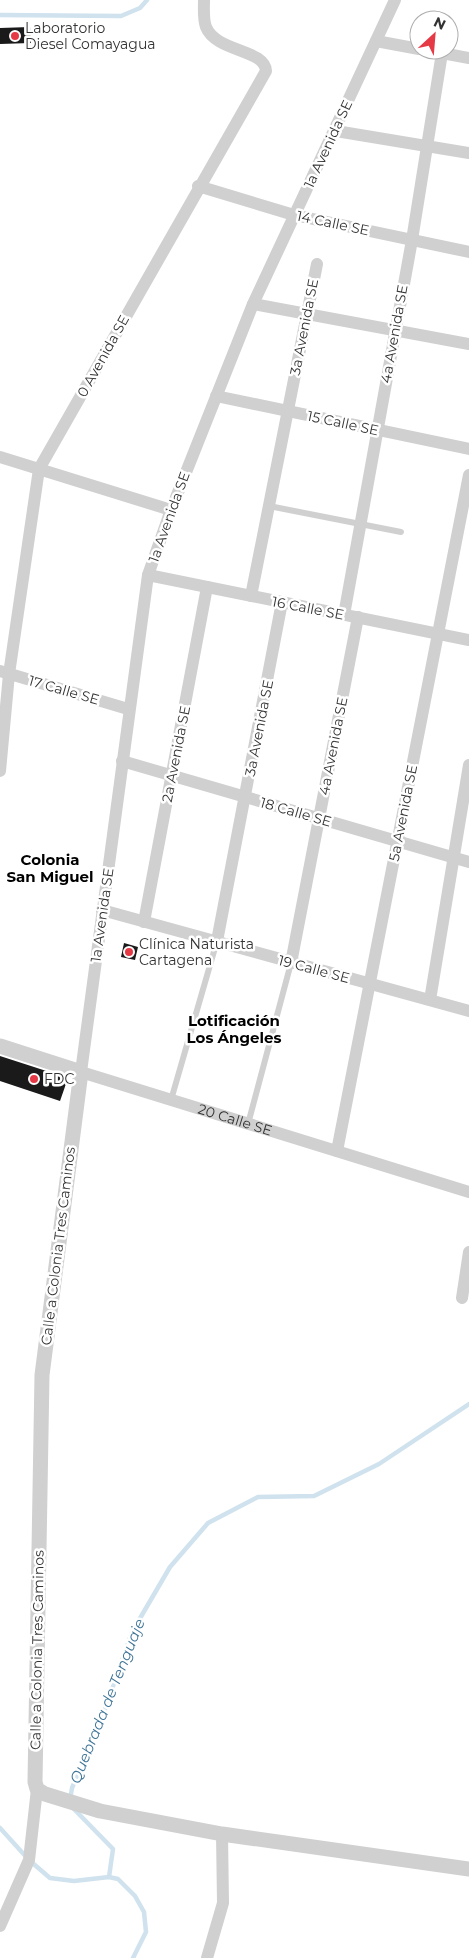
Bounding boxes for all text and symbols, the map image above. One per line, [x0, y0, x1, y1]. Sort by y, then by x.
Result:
north arrow [409, 10, 459, 60]
text: N [431, 13, 449, 34]
place label: Laboratorio Diesel Comayagua [25, 19, 156, 53]
marker: Laboratorio Diesel Comayagua [9, 30, 21, 42]
street label: 1a Avenida SE [300, 97, 356, 191]
street label: 14 Calle SE [295, 207, 371, 239]
street label: 3a Avenida SE [286, 277, 322, 377]
street label: 4a Avenida SE [376, 283, 412, 385]
street label: 0 Avenida SE [73, 312, 133, 400]
street label: 15 Calle SE [306, 407, 380, 439]
street label: 1a Avenida SE [144, 469, 194, 565]
street label: 16 Calle SE [270, 592, 346, 624]
street label: 17 Calle SE [27, 671, 101, 709]
street label: 3a Avenida SE [241, 678, 277, 778]
street label: 4a Avenida SE [315, 695, 351, 797]
street label: 2a Avenida SE [158, 704, 194, 804]
street label: 5a Avenida SE [385, 763, 421, 863]
street label: 18 Calle SE [258, 793, 334, 831]
district label: Colonia San Miguel [6, 850, 94, 886]
street label: 1a Avenida SE [86, 867, 118, 963]
place label: Clínica Naturista Cartagena [139, 935, 254, 969]
marker: Clínica Naturista Cartagena [123, 946, 135, 958]
street label: 19 Calle SE [276, 951, 352, 987]
district label: Lotificación Los Ángeles [187, 1011, 281, 1047]
place label: FDC [44, 1070, 74, 1088]
marker: FDC [28, 1073, 40, 1085]
street label: 20 Calle SE [196, 1100, 274, 1140]
street label: Calle a Colonia Tres Caminos [37, 1146, 79, 1346]
street label: Calle a Colonia Tres Caminos [26, 1550, 48, 1750]
water label: Quebrada de Tenguaje [65, 1616, 149, 1786]

